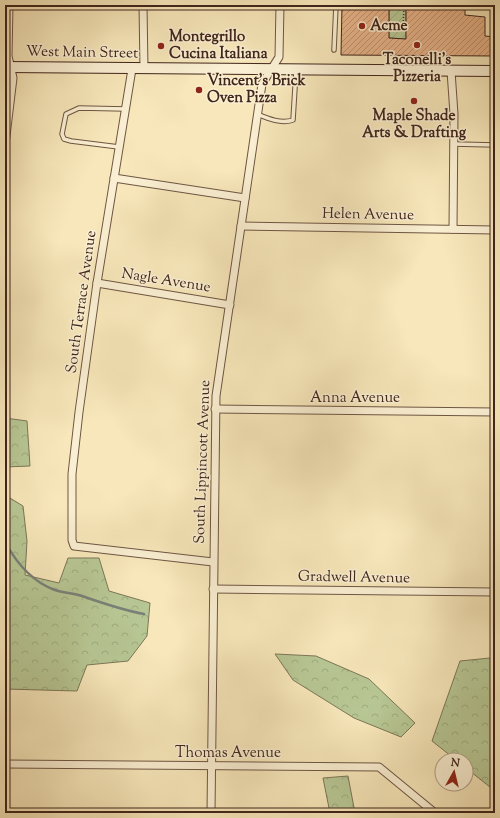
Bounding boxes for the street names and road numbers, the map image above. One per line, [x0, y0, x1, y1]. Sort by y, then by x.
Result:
street label: West Main Street [26, 42, 138, 64]
street label: Helen Avenue [322, 204, 414, 226]
street label: South Terrace Avenue [62, 229, 102, 375]
street label: Nagle Avenue [120, 264, 212, 298]
street label: South Lippincott Avenue [190, 380, 216, 544]
street label: Anna Avenue [310, 388, 400, 409]
street label: Gradwell Avenue [298, 567, 410, 589]
street label: Thomas Avenue [175, 743, 281, 764]

